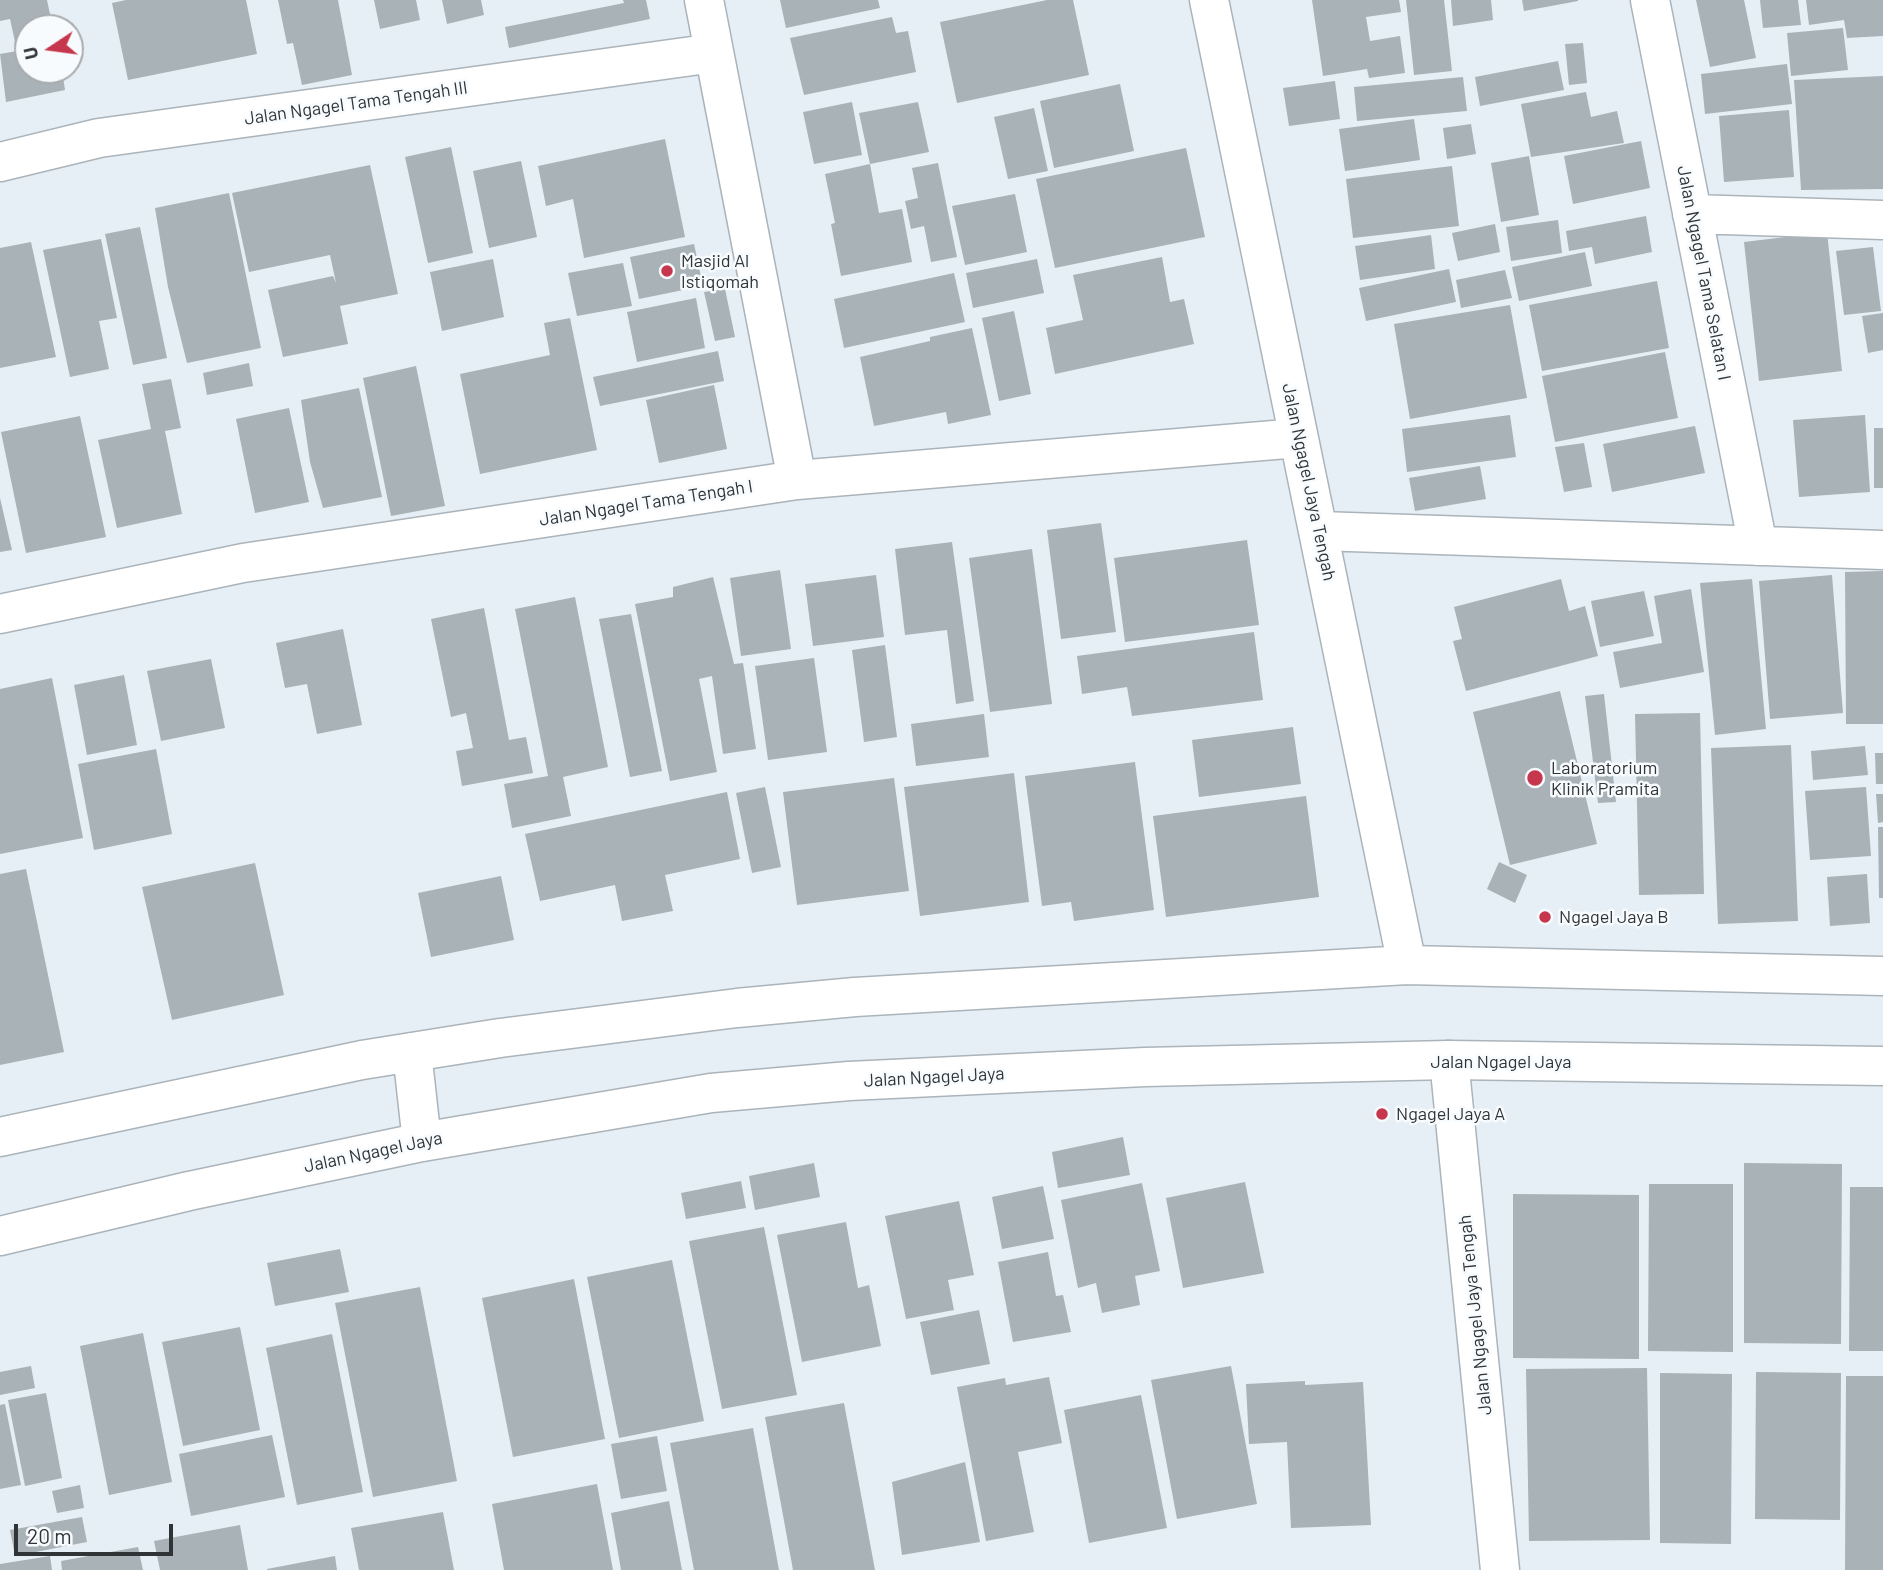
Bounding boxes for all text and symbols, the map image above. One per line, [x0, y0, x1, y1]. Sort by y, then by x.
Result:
north arrow [14, 14, 84, 84]
text: U [17, 45, 43, 62]
street label: Jalan Ngagel Tama Tengah III [243, 77, 469, 129]
street label: Jalan Ngagel Tama Selatan I [1673, 164, 1735, 382]
place label: Masjid Al Istiqomah [681, 250, 759, 292]
marker: Masjid Al Istiqomah [659, 263, 675, 279]
street label: Jalan Ngagel Jaya Tengah [1278, 381, 1340, 583]
street label: Jalan Ngagel Tama Tengah I [538, 475, 754, 531]
place label: Laboratorium Klinik Pramita [1551, 757, 1659, 800]
marker: Laboratorium Klinik Pramita [1525, 768, 1545, 788]
place label: Ngagel Jaya B [1559, 906, 1669, 928]
marker: Ngagel Jaya B [1537, 909, 1553, 925]
street label: Jalan Ngagel Jaya [1431, 1051, 1571, 1073]
street label: Jalan Ngagel Jaya [863, 1063, 1005, 1091]
place label: Ngagel Jaya A [1396, 1103, 1505, 1125]
marker: Ngagel Jaya A [1374, 1106, 1390, 1122]
street label: Jalan Ngagel Jaya [302, 1127, 444, 1177]
street label: Jalan Ngagel Jaya Tengah [1454, 1214, 1496, 1416]
scale bar [18, 1510, 177, 1554]
text: 20 m [27, 1523, 72, 1548]

